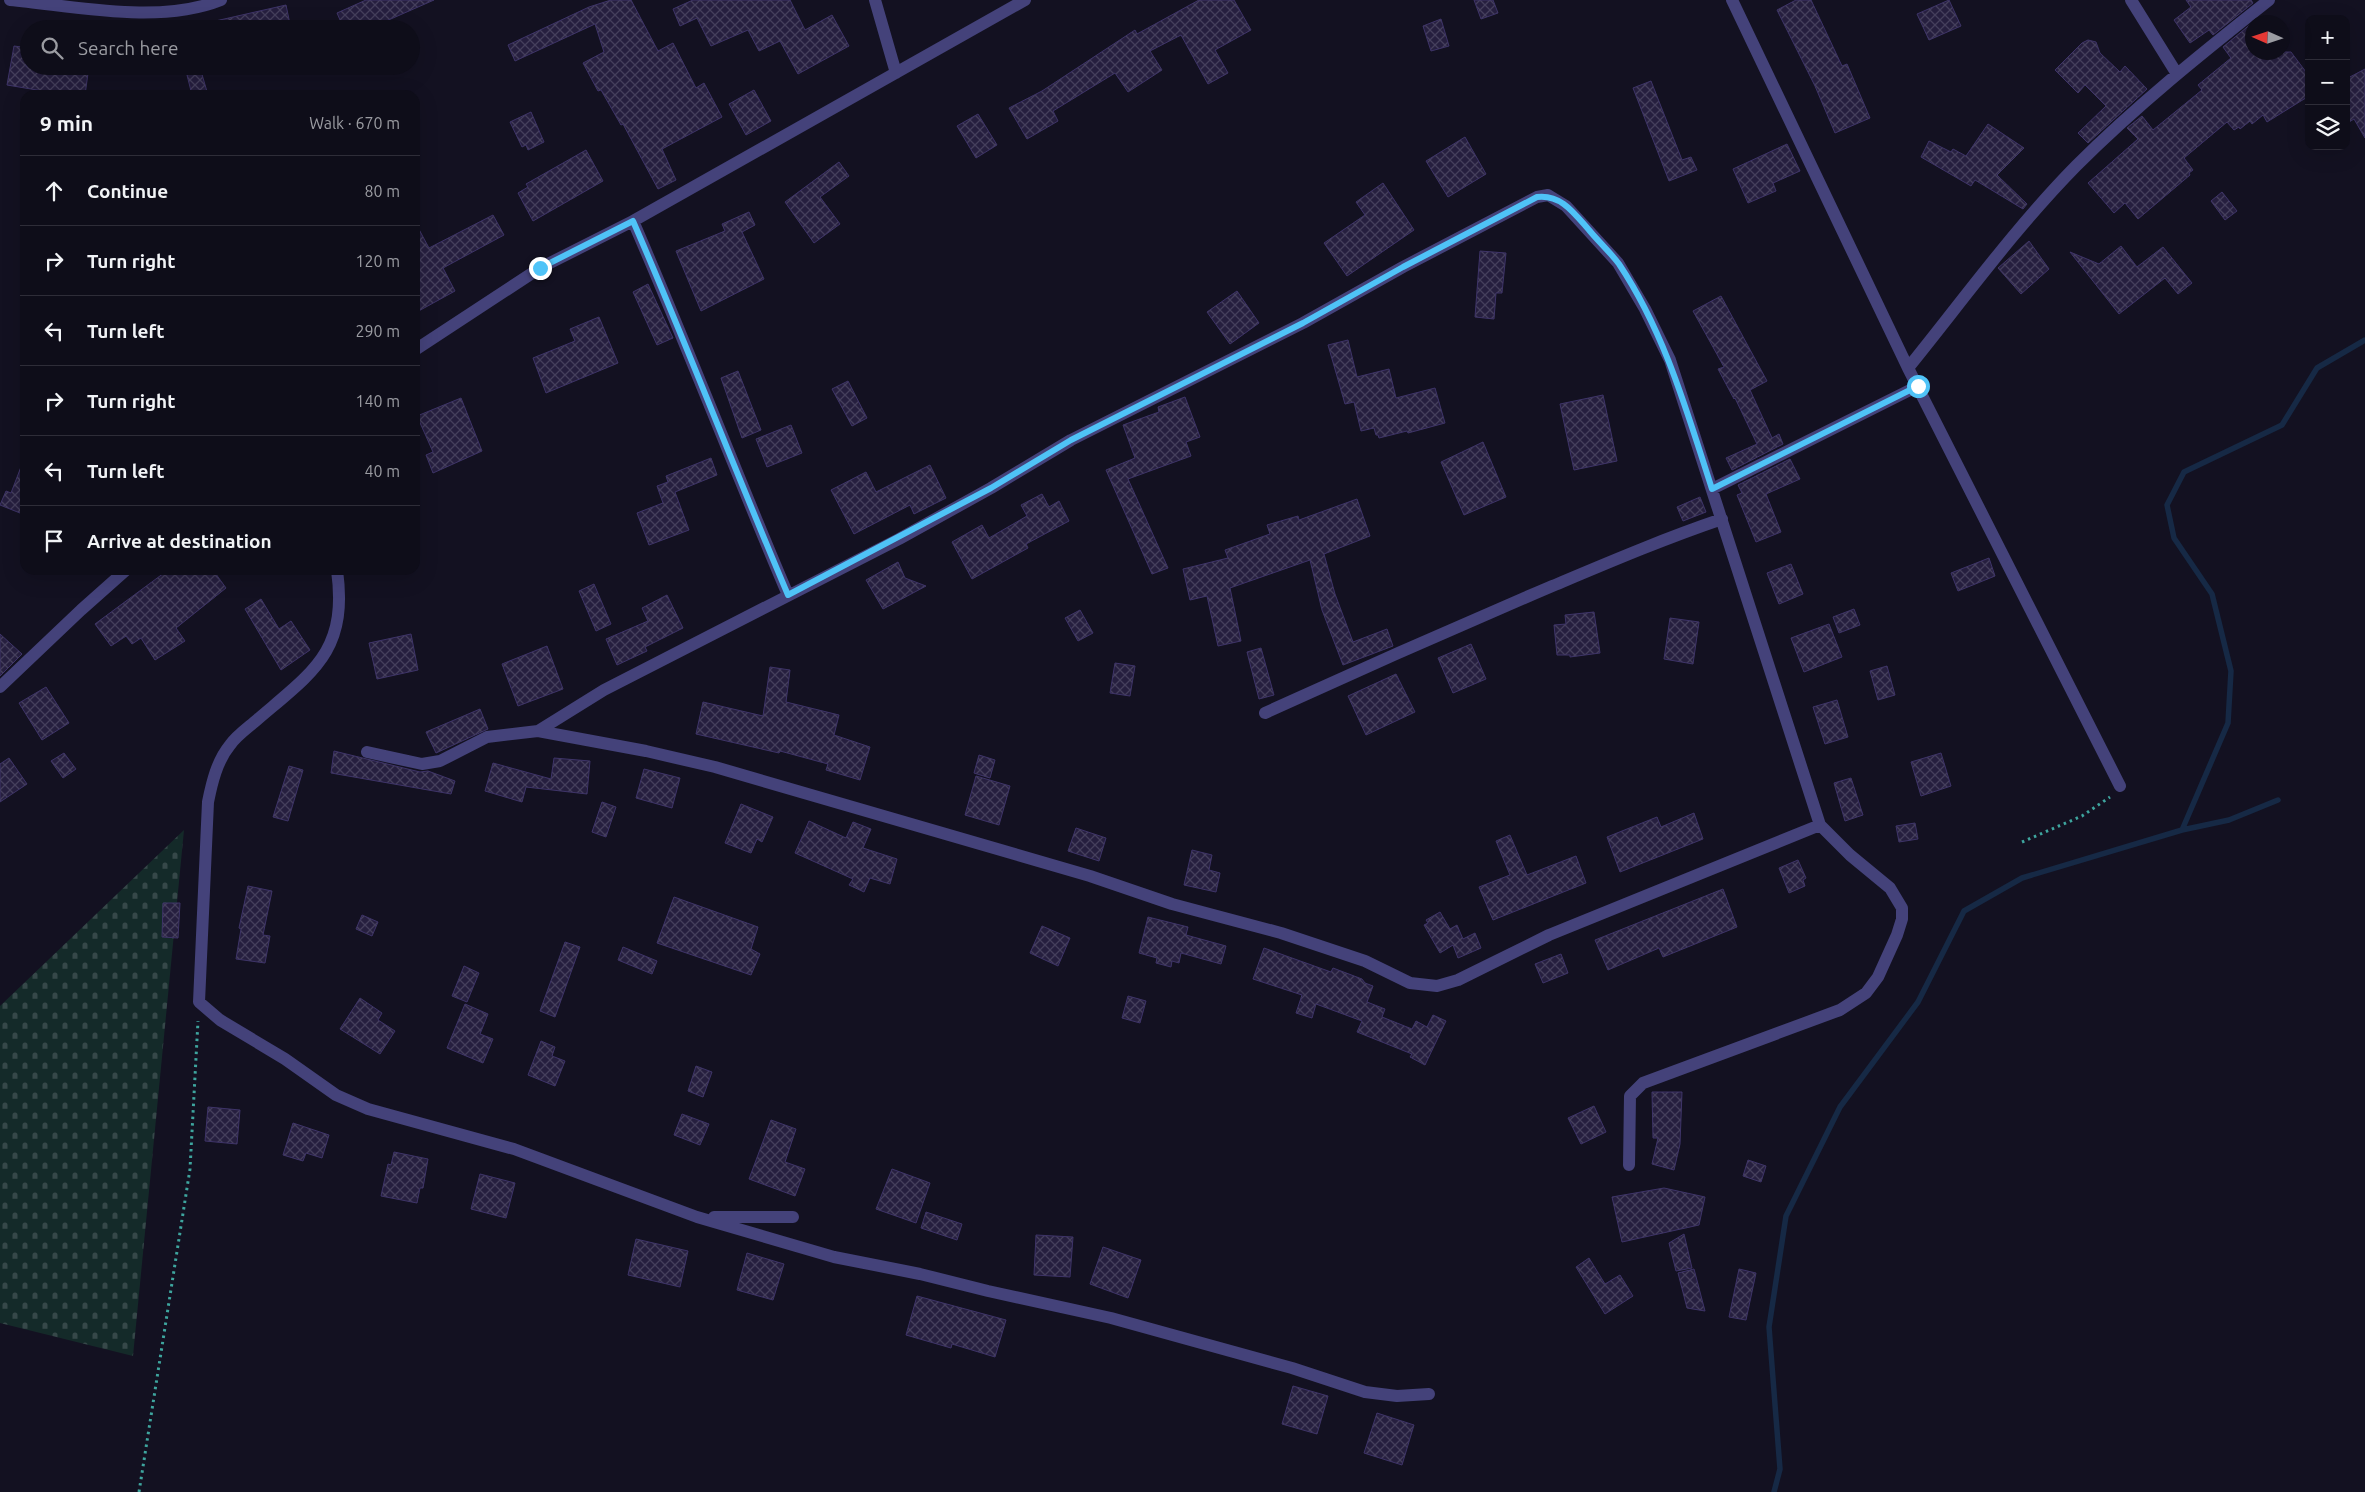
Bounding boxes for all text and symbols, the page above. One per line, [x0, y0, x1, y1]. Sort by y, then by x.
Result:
north arrow [2245, 15, 2290, 60]
map controls [2305, 15, 2350, 150]
button: + [2305, 15, 2350, 60]
search box [20, 20, 420, 75]
icon: search [38, 34, 66, 62]
text: Search here [78, 37, 178, 59]
button: − [2305, 60, 2350, 105]
button: layers [2305, 105, 2350, 150]
text: 9 min [40, 111, 93, 135]
text: Walk · 670 m [309, 114, 400, 132]
icon: ahead [40, 177, 68, 205]
text: Continue [87, 180, 168, 202]
text: 80 m [364, 182, 400, 200]
icon: right [40, 247, 68, 275]
text: Turn right [87, 250, 175, 272]
text: 120 m [355, 252, 400, 270]
route end [529, 257, 552, 280]
icon: left [40, 317, 68, 345]
text: Turn left [87, 320, 165, 342]
text: 290 m [355, 322, 400, 340]
route start [1907, 375, 1930, 398]
icon: right [40, 387, 68, 415]
text: Turn right [87, 390, 175, 412]
text: 140 m [355, 392, 400, 410]
icon: left [40, 457, 68, 485]
text: Turn left [87, 460, 165, 482]
text: 40 m [364, 462, 400, 480]
icon: arrive [40, 527, 68, 555]
text: Arrive at destination [87, 530, 272, 552]

